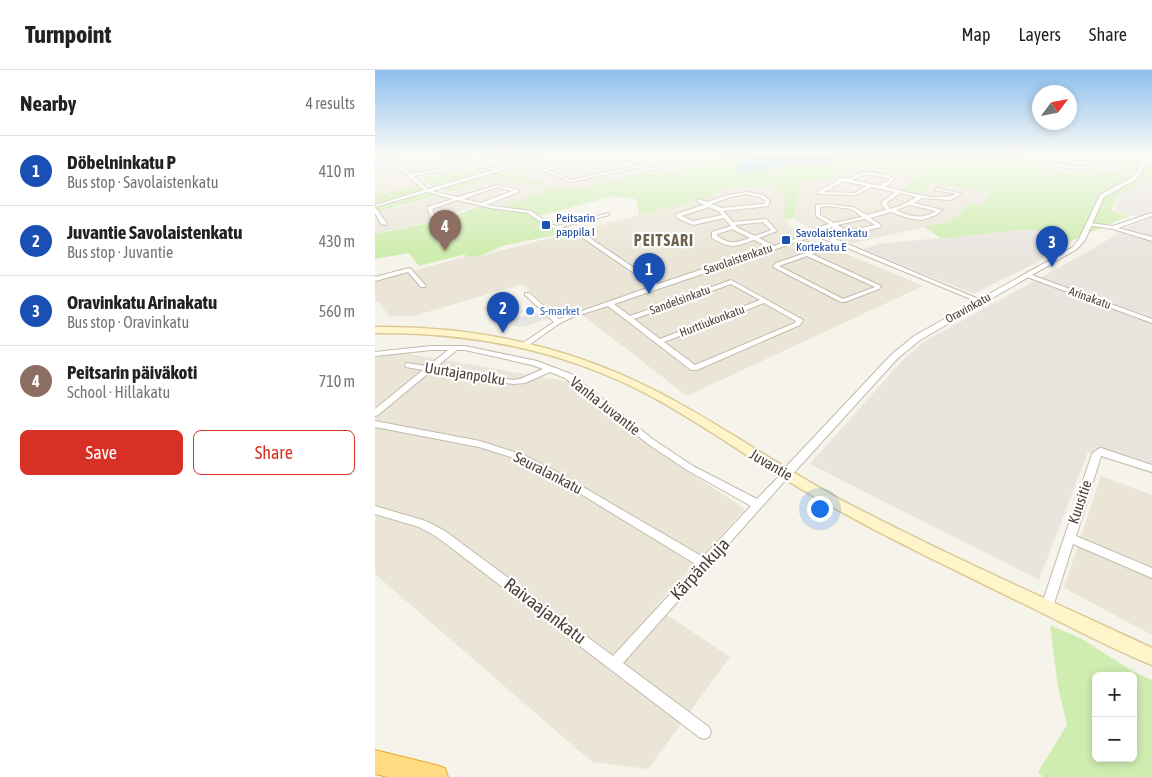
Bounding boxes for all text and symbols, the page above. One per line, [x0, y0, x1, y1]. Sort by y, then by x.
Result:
text: Turnpoint [25, 21, 111, 48]
text: Map [961, 24, 990, 45]
text: Layers [1018, 24, 1061, 45]
text: Share [1089, 24, 1127, 45]
north arrow [1032, 85, 1077, 130]
text: Nearby [20, 91, 76, 115]
text: 4 results [305, 94, 355, 112]
text: Döbelninkatu P [67, 151, 176, 173]
text: 1 [32, 162, 40, 180]
text: 410 m [319, 162, 355, 180]
text: Bus stop · Savolaistenkatu [67, 173, 219, 191]
pin: 4 [429, 210, 461, 251]
place label: Peitsarin pappila I [556, 211, 595, 239]
marker: Peitsarin pappila I [540, 219, 552, 231]
text: Juvantie Savolaistenkatu [67, 221, 242, 243]
place label: Savolaistenkatu Kortekatu E [796, 226, 868, 254]
pin: 3 [1036, 226, 1068, 267]
district label: PEITSARI [634, 231, 694, 249]
text: 2 [32, 232, 40, 250]
text: 430 m [319, 232, 355, 250]
marker: Savolaistenkatu Kortekatu E [780, 234, 792, 246]
street label: Savolaistenkatu [702, 241, 774, 277]
text: Bus stop · Juvantie [67, 243, 173, 261]
pin: 1 [633, 253, 665, 294]
street label: Sandelsinkatu [648, 282, 713, 317]
street label: Arinakatu [1067, 284, 1113, 312]
street label: Oravinkatu [943, 290, 993, 326]
text: Oravinkatu Arinakatu [67, 291, 217, 313]
pin: 2 [487, 292, 519, 333]
text: 3 [32, 302, 40, 320]
text: 560 m [319, 302, 355, 320]
street label: Hurttiukonkatu [678, 302, 747, 340]
place label: S-market [540, 304, 580, 318]
marker: S-market [524, 305, 536, 317]
text: Bus stop · Oravinkatu [67, 313, 189, 331]
street label: Uurtajanpolku [424, 359, 507, 388]
text: Peitsarin päiväkoti [67, 361, 197, 383]
text: 4 [32, 372, 40, 390]
text: 710 m [319, 372, 355, 390]
street label: Vanha Juvantie [567, 373, 644, 438]
text: School · Hillakatu [67, 383, 170, 401]
button: Save [20, 430, 183, 475]
button: Share [193, 430, 355, 475]
street label: Juvantie [747, 445, 796, 484]
street label: Seuralankatu [511, 448, 585, 497]
street label: Kuusitie [1064, 478, 1095, 526]
your location [807, 496, 833, 522]
street label: Kärpänkuja [666, 533, 734, 604]
street label: Raivaajankatu [500, 573, 590, 648]
map controls [1092, 672, 1137, 762]
button: + [1092, 672, 1137, 717]
button: − [1092, 717, 1137, 762]

